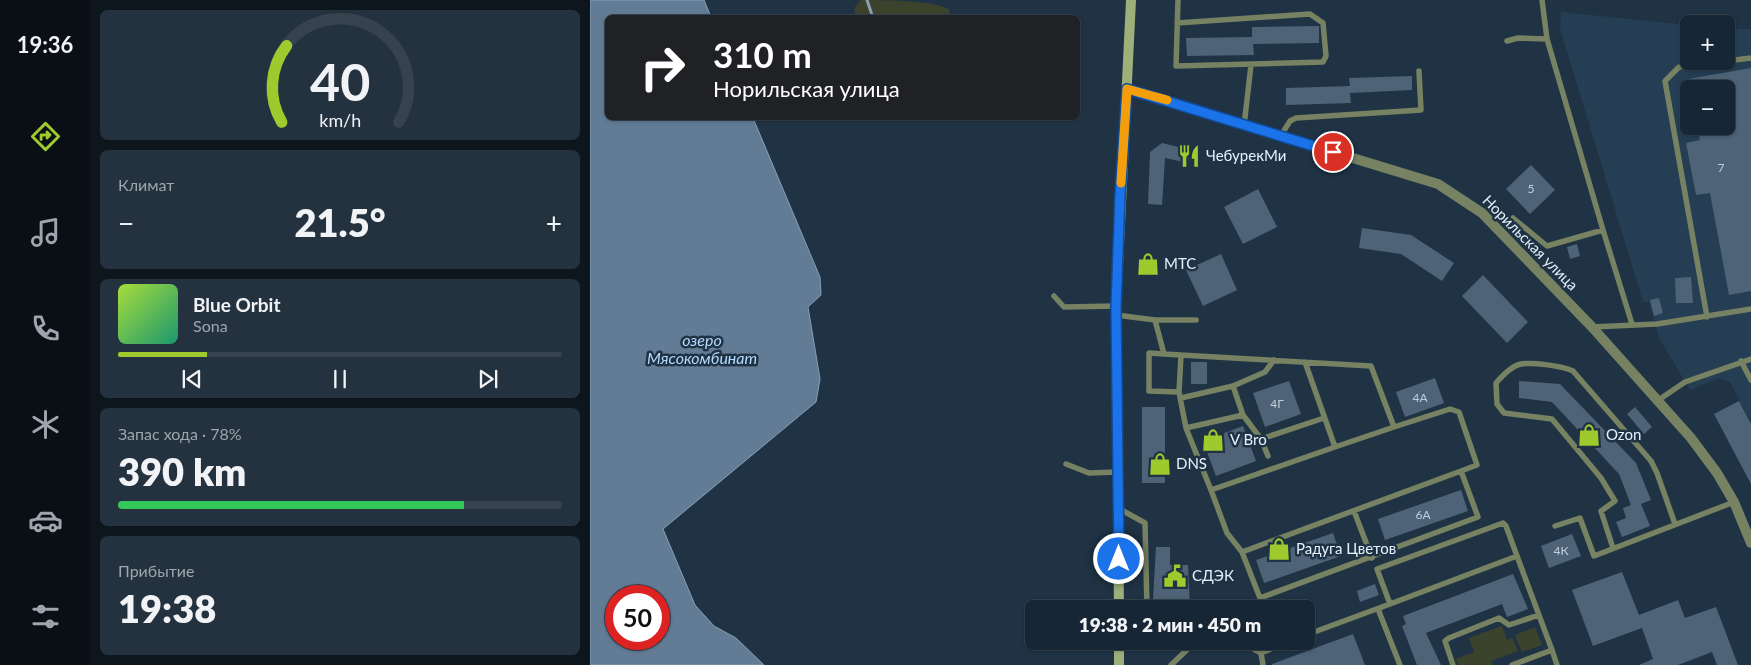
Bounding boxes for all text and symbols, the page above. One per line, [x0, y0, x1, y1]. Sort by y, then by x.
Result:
map controls [1680, 15, 1735, 135]
button: + [1680, 15, 1735, 70]
text: 19:36 [17, 31, 73, 58]
text: 310 m [713, 33, 812, 75]
icon: right [630, 35, 695, 100]
text: 40 [310, 50, 370, 112]
text: Норильская улица [713, 75, 900, 102]
button: − [1680, 80, 1735, 135]
text: km/h [319, 109, 361, 131]
icon: directions [28, 119, 63, 154]
pin [1312, 131, 1354, 173]
icon: arrive [1319, 138, 1347, 166]
restaurant icon: ЧебурекМи [1176, 143, 1202, 169]
place label: ЧебурекМи [1206, 146, 1286, 164]
house number: 7 [1718, 160, 1725, 175]
text: Климат [118, 175, 174, 194]
house number: 5 [1528, 181, 1535, 196]
street label: Норильская улица [1479, 191, 1582, 294]
text: 21.5° [294, 199, 386, 245]
text: − [118, 206, 134, 240]
text: + [546, 206, 562, 240]
icon: music [28, 215, 63, 250]
shop icon: МТС [1135, 251, 1161, 277]
place label: МТС [1164, 254, 1196, 272]
text: Blue Orbit [193, 293, 281, 316]
icon: phone [28, 311, 63, 346]
text: Sona [193, 316, 228, 335]
water label: озеро Мясокомбинат [647, 330, 757, 367]
icon: previous [178, 365, 206, 393]
icon: pause [326, 365, 354, 393]
icon: next [474, 365, 502, 393]
house number: 4А [1412, 390, 1428, 405]
house number: 4Г [1270, 396, 1284, 411]
icon: climate [28, 407, 63, 442]
shop icon: Ozon [1576, 422, 1602, 448]
text: Запас хода · 78% [118, 424, 242, 443]
place label: Ozon [1606, 425, 1641, 443]
shop icon: V Bro [1200, 427, 1226, 453]
place label: V Bro [1230, 430, 1267, 448]
text: 390 km [118, 448, 246, 494]
shop icon: DNS [1147, 451, 1173, 477]
place label: DNS [1176, 454, 1207, 472]
icon: car [28, 503, 63, 538]
house number: 6А [1415, 507, 1431, 522]
position arrow [1092, 532, 1144, 584]
shop icon: Радуга Цветов [1266, 536, 1292, 562]
place label: Радуга Цветов [1296, 539, 1396, 557]
house number: 4К [1553, 543, 1569, 558]
text: Прибытие [118, 561, 194, 580]
public building icon: СДЭК [1162, 563, 1188, 589]
place label: СДЭК [1192, 566, 1234, 584]
text: 19:38 [118, 585, 216, 631]
speed limit sign: 50 [605, 585, 670, 650]
icon: filters [28, 599, 63, 634]
text: 19:38 · 2 мин · 450 m [1079, 613, 1261, 636]

